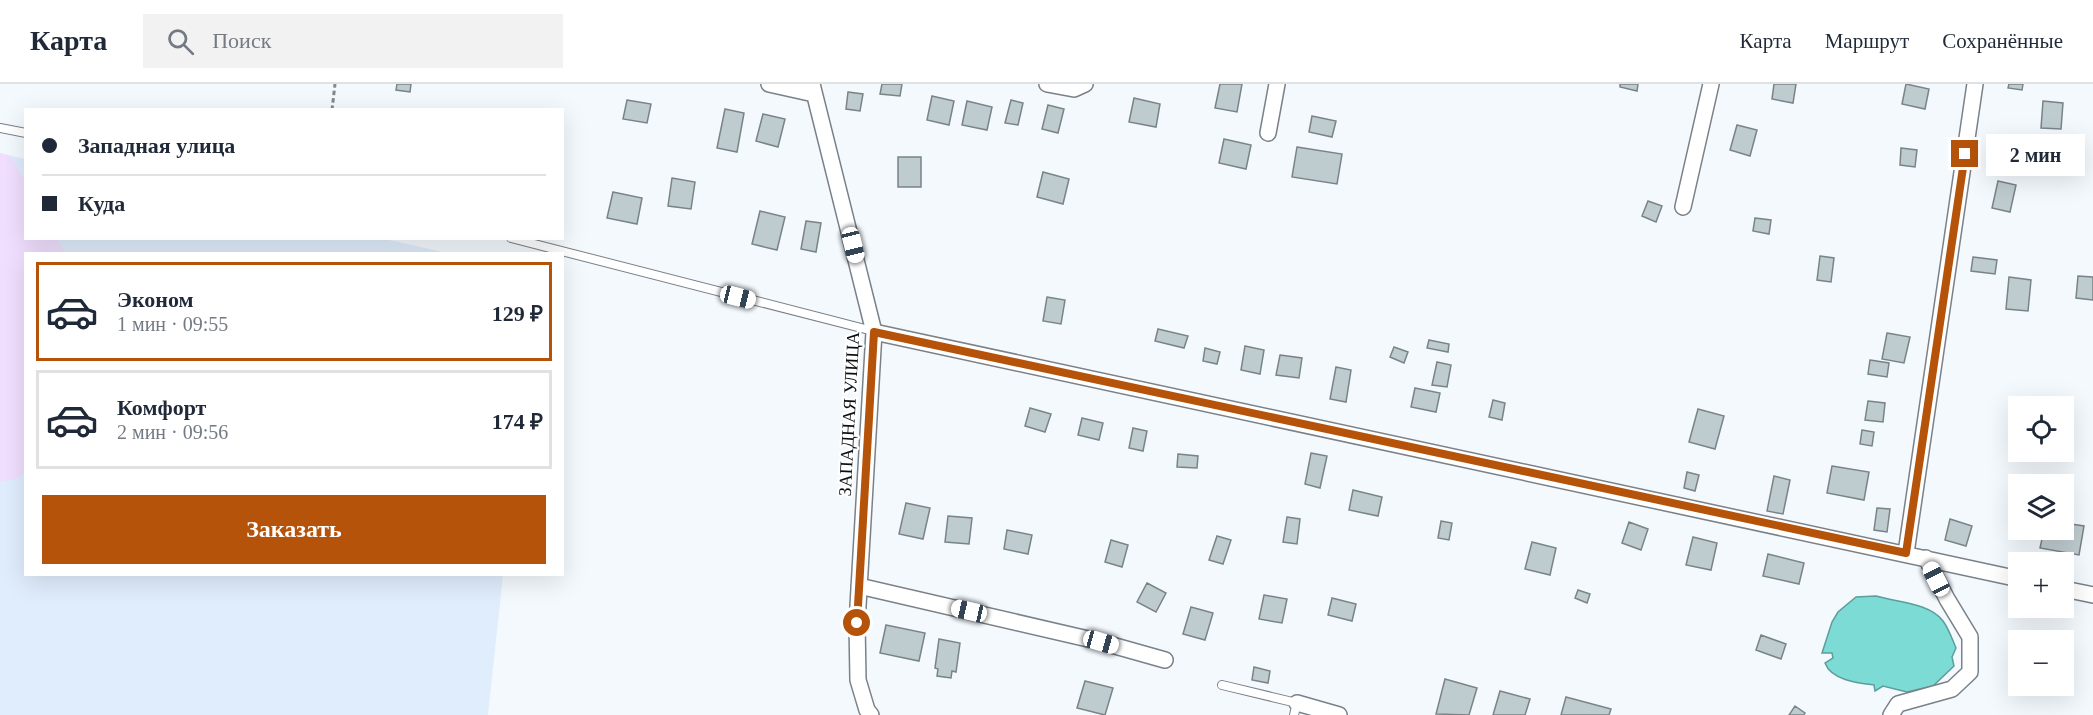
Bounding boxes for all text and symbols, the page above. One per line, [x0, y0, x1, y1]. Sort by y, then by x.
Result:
search box [143, 14, 563, 68]
text: Карта [30, 25, 107, 56]
icon: search [164, 25, 197, 58]
text: Поиск [212, 28, 271, 53]
text: Карта [1740, 29, 1792, 53]
text: Маршрут [1825, 29, 1909, 53]
text: Сохранённые [1942, 29, 2063, 53]
text: Западная улица [78, 133, 235, 158]
callout: 2 мин [1986, 133, 2085, 175]
route end [1951, 140, 1978, 167]
text: 2 мин [2010, 144, 2061, 166]
text: Куда [78, 191, 125, 216]
car [840, 225, 866, 265]
car [718, 284, 758, 310]
icon: car [45, 285, 99, 339]
text: Эконом [117, 287, 194, 312]
text: 129 ₽ [492, 301, 543, 326]
text: 1 мин · 09:55 [117, 313, 228, 335]
street label: ЗАПАДНАЯ УЛИЦА [835, 331, 863, 497]
icon: car [45, 393, 99, 447]
text: Комфорт [117, 395, 206, 420]
map controls [2008, 396, 2074, 696]
button: locate [2008, 396, 2074, 462]
text: 174 ₽ [492, 409, 543, 434]
text: 2 мин · 09:56 [117, 421, 228, 443]
button: layers [2008, 474, 2074, 540]
button: Заказать [42, 495, 546, 564]
button: + [2008, 552, 2074, 618]
car [1920, 559, 1952, 599]
car [949, 598, 989, 624]
route start [843, 609, 870, 636]
car [1081, 628, 1121, 656]
button: − [2008, 630, 2074, 696]

